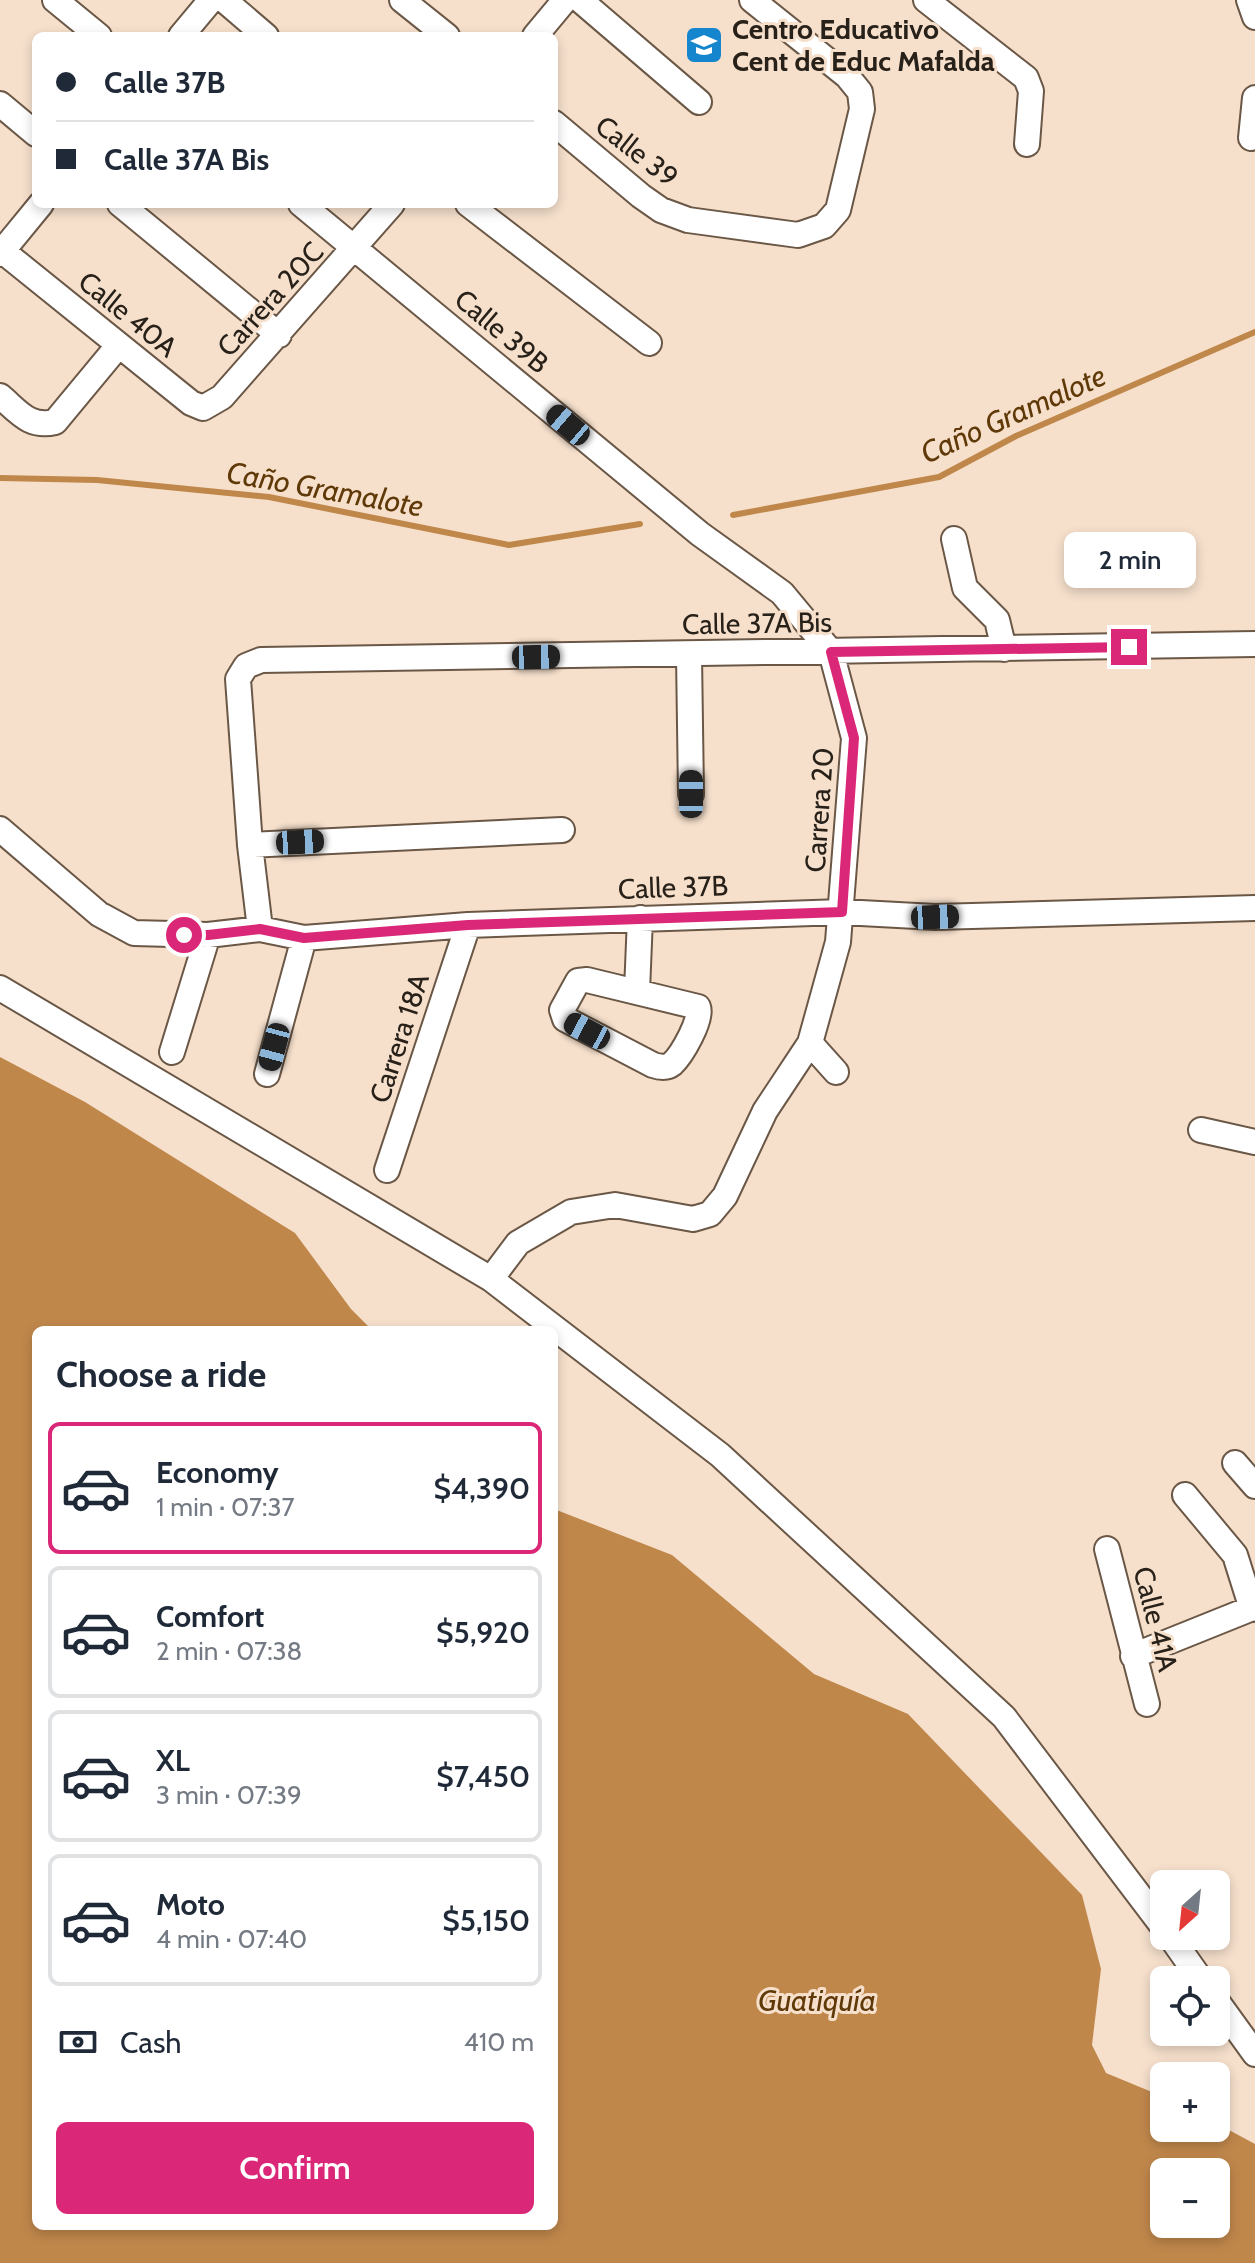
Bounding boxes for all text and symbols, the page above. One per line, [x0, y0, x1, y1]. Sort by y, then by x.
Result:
place label: Centro Educativo Cent de Educ Mafalda [732, 12, 995, 78]
school or university icon: Centro Educativo Cent de Educ Mafalda [683, 24, 725, 66]
text: Calle 37B [104, 64, 225, 101]
street label: Calle 39 [589, 108, 685, 194]
text: Calle 37A Bis [104, 141, 269, 178]
street label: Carrera 20C [210, 235, 330, 363]
street label: Calle 40A [72, 264, 185, 365]
street label: Calle 39B [448, 282, 556, 380]
water label: Caño Gramalote [915, 357, 1112, 471]
car [542, 400, 594, 450]
water label: Caño Gramalote [224, 454, 426, 525]
callout: 2 min [1063, 531, 1195, 587]
text: 2 min [1099, 544, 1161, 576]
street label: Calle 37A Bis [682, 605, 832, 641]
route end [1111, 629, 1147, 665]
car [512, 645, 560, 669]
street label: Carrera 20 [798, 746, 840, 874]
car [679, 770, 703, 818]
car [275, 829, 325, 855]
street label: Calle 37B [617, 868, 729, 906]
car [911, 904, 959, 930]
route start [166, 917, 202, 953]
street label: Carrera 18A [362, 968, 436, 1107]
car [560, 1009, 614, 1053]
car [256, 1021, 292, 1073]
text: Choose a ride [56, 1352, 266, 1396]
icon: car [60, 1452, 132, 1524]
text: Economy [156, 1454, 279, 1491]
text: $4,390 [434, 1470, 530, 1507]
text: 1 min · 07:37 [156, 1491, 295, 1523]
street label: Calle 41A [1127, 1563, 1186, 1676]
icon: car [60, 1596, 132, 1668]
text: Comfort [156, 1598, 264, 1635]
text: $5,920 [436, 1614, 530, 1651]
text: 2 min · 07:38 [156, 1635, 302, 1667]
icon: car [60, 1740, 132, 1812]
text: XL [156, 1742, 190, 1779]
text: $7,450 [436, 1758, 530, 1795]
text: 3 min · 07:39 [156, 1779, 302, 1811]
north arrow [1150, 1870, 1230, 1950]
map controls [1150, 1870, 1230, 2238]
icon: car [60, 1884, 132, 1956]
text: Moto [156, 1886, 225, 1923]
text: $5,150 [442, 1902, 530, 1939]
text: 4 min · 07:40 [156, 1923, 307, 1955]
button: locate [1150, 1966, 1230, 2046]
water label: Guatiquía [758, 1982, 876, 2019]
icon: cash [56, 2020, 100, 2064]
text: Cash [120, 2024, 182, 2061]
text: 410 m [464, 2026, 534, 2058]
button: + [1150, 2062, 1230, 2142]
button: Confirm [56, 2122, 534, 2214]
button: − [1150, 2158, 1230, 2238]

